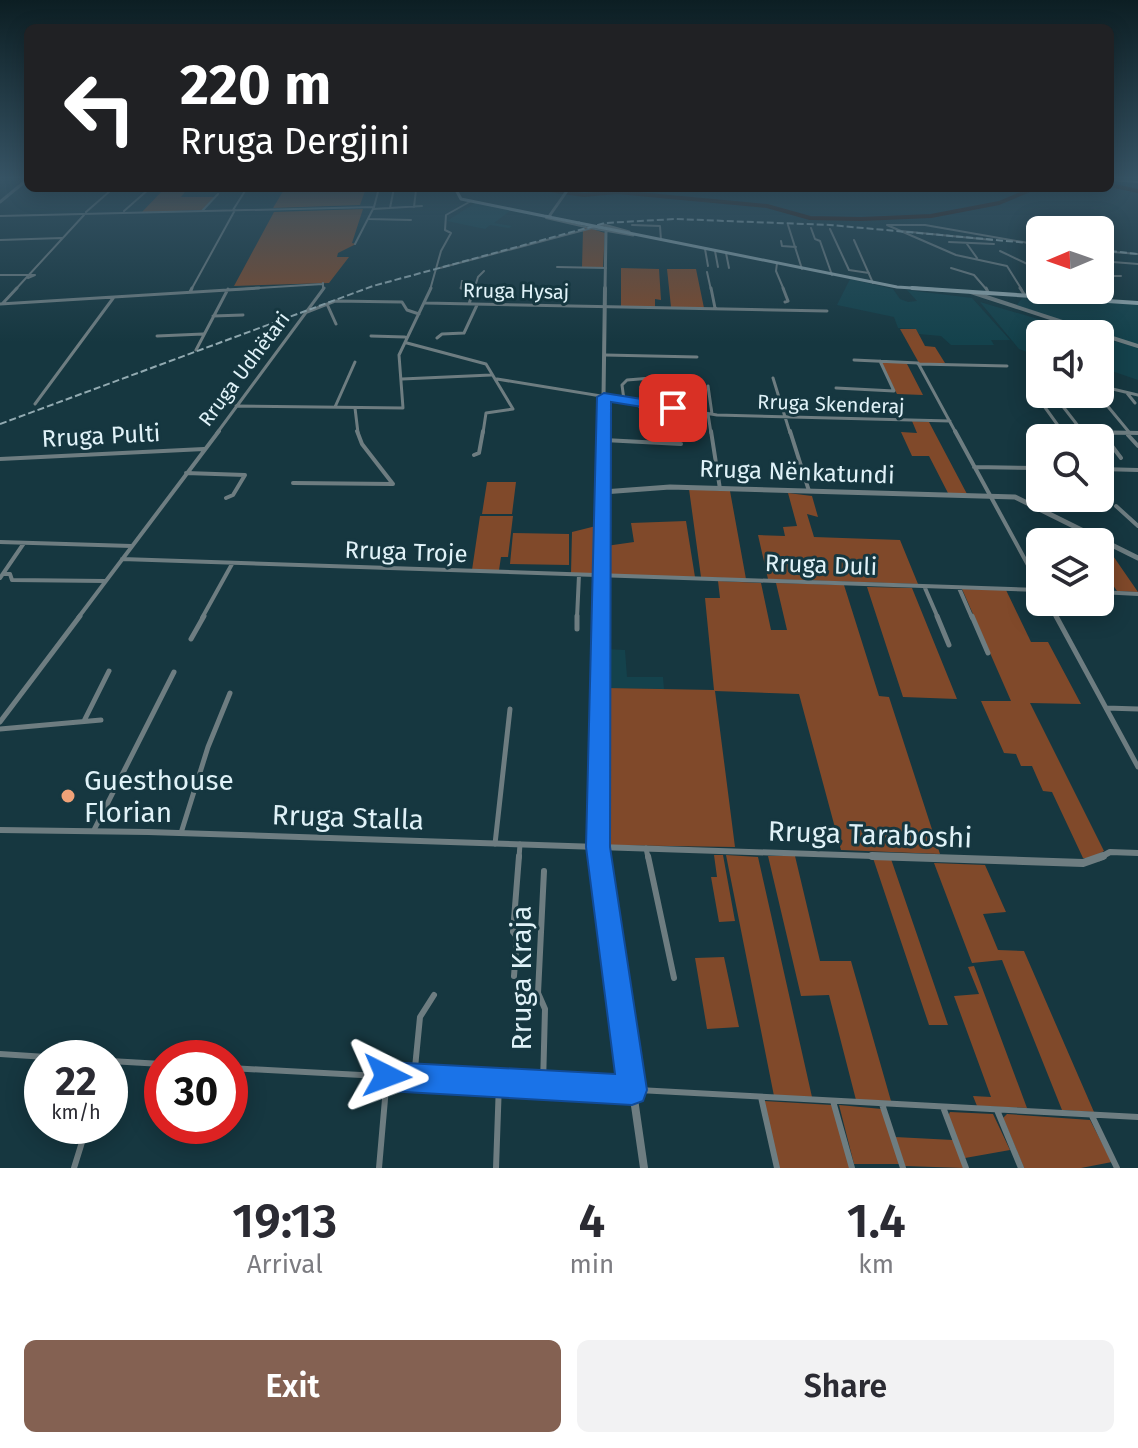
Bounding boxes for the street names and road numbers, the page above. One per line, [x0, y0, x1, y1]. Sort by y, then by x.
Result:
street label: Rruga Hysaj [463, 278, 569, 304]
street label: Rruga Udhëtari [193, 307, 295, 431]
street label: Rruga Skenderaj [757, 389, 905, 419]
street label: Rruga Pulti [41, 419, 161, 453]
street label: Rruga Nënkatundi [699, 455, 895, 489]
street label: Rruga Troje [344, 536, 468, 568]
street label: Rruga Duli [764, 549, 878, 581]
street label: Rruga Stalla [271, 798, 425, 837]
street label: Rruga Taraboshi [767, 814, 973, 855]
street label: Rruga Kraja [505, 905, 538, 1051]

